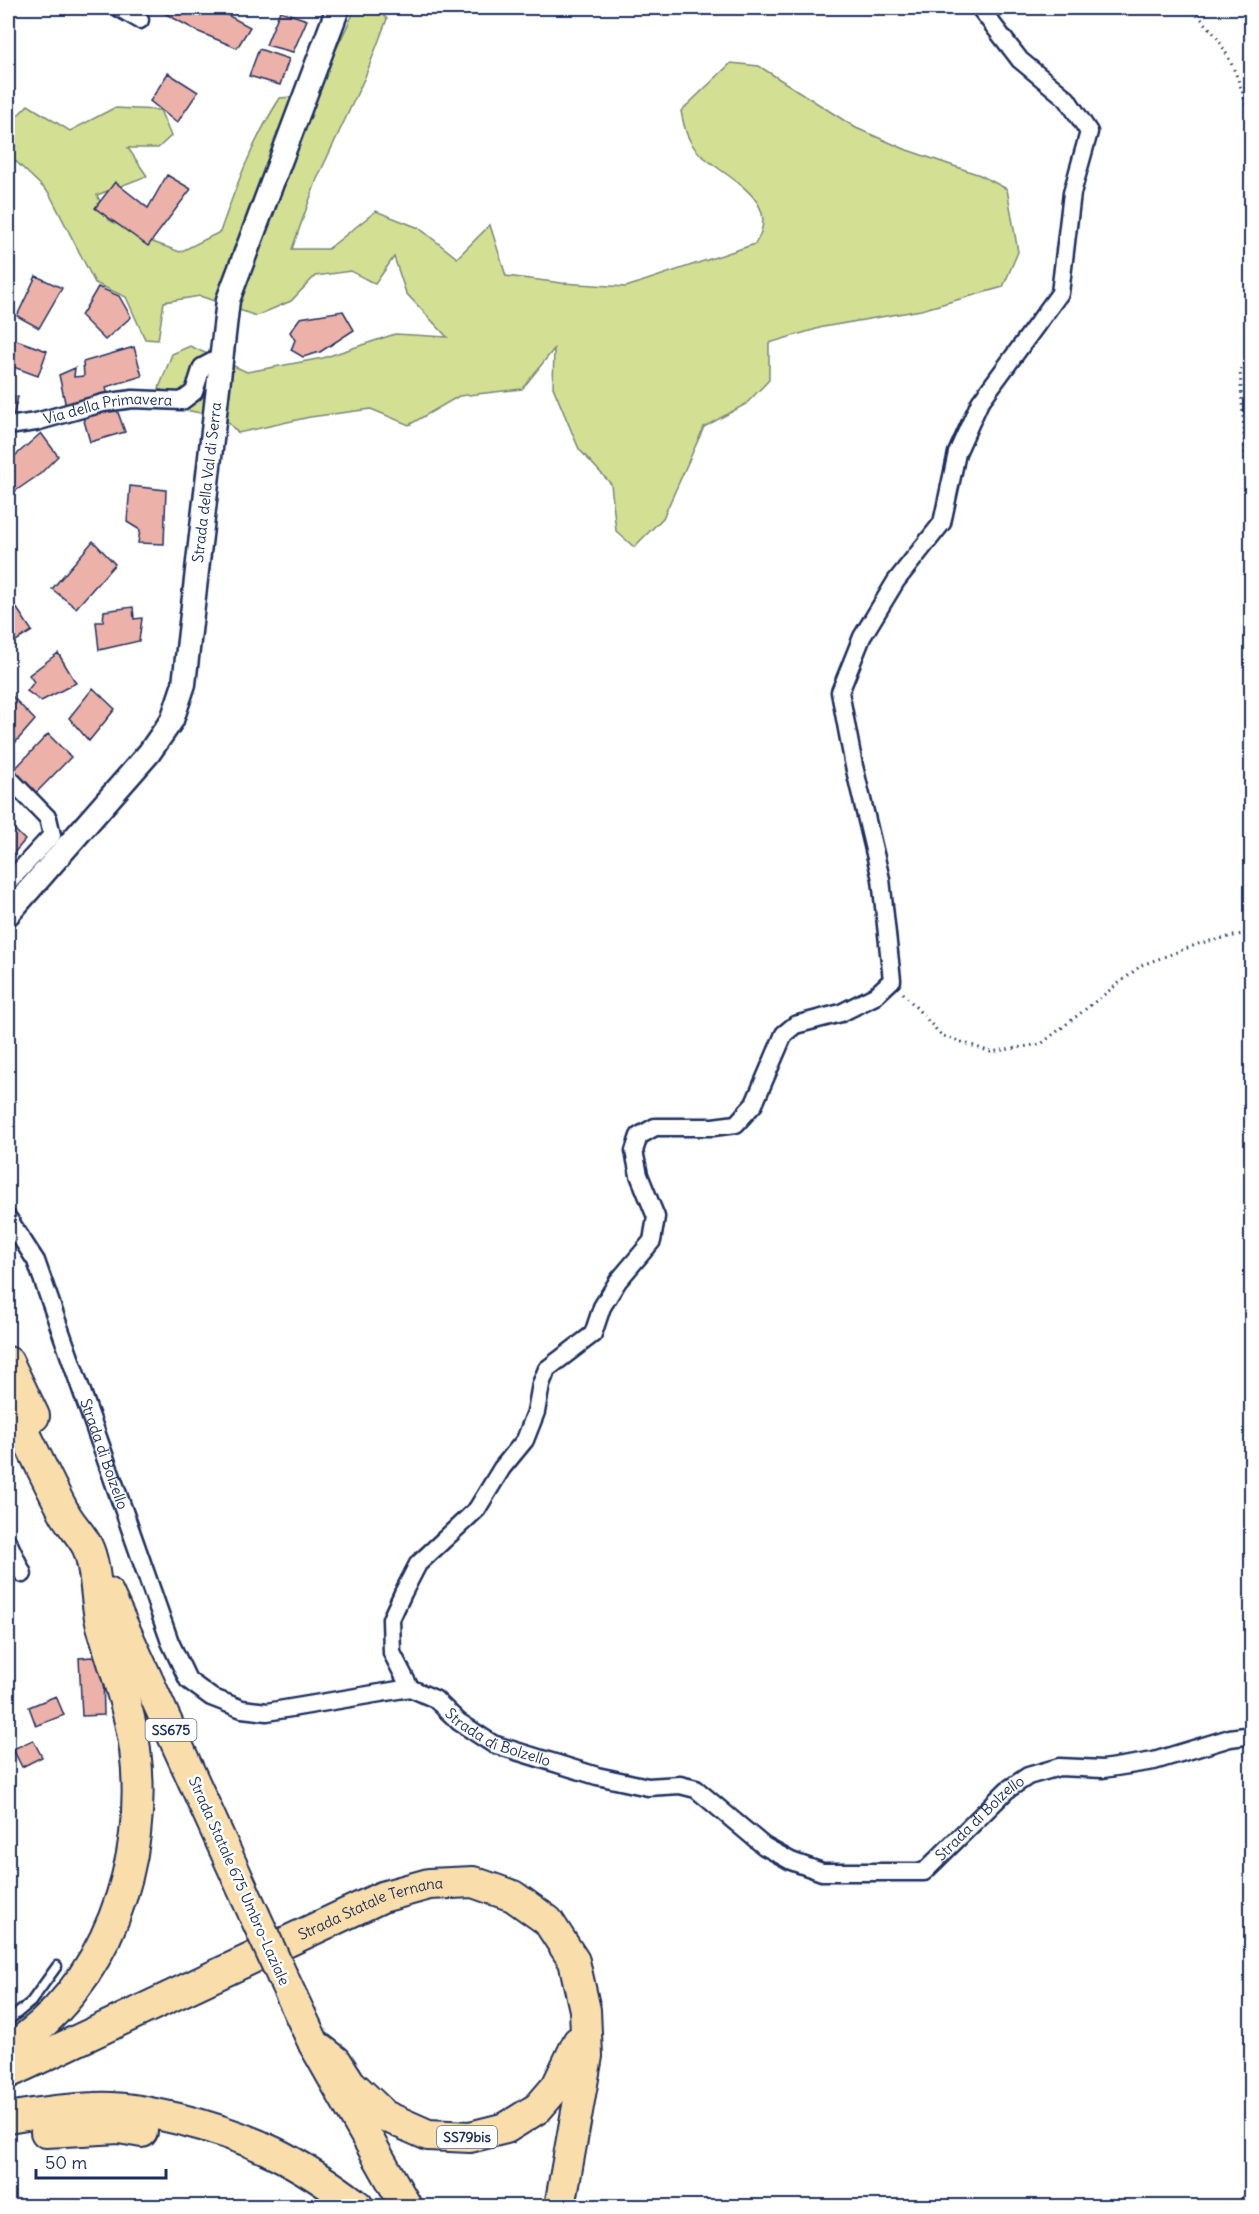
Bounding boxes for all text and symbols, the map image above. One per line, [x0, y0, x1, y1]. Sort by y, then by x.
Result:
street label: Via della Primavera [41, 389, 173, 428]
street label: Strada della Val di Serra [188, 401, 225, 564]
street label: Strada di Bolzello [76, 1396, 133, 1512]
street label: Strada di Bolzello [441, 1704, 553, 1770]
road number: SS675 [146, 1719, 196, 1741]
street label: Strada di Bolzello [931, 1771, 1028, 1865]
street label: Strada Statale 675 Umbro-Laziale [185, 1773, 294, 1988]
street label: Strada Statale Ternana [295, 1873, 444, 1944]
road number: SS79bis [437, 2126, 497, 2148]
scale bar [36, 2142, 166, 2180]
text: 50 m [45, 2151, 87, 2174]

